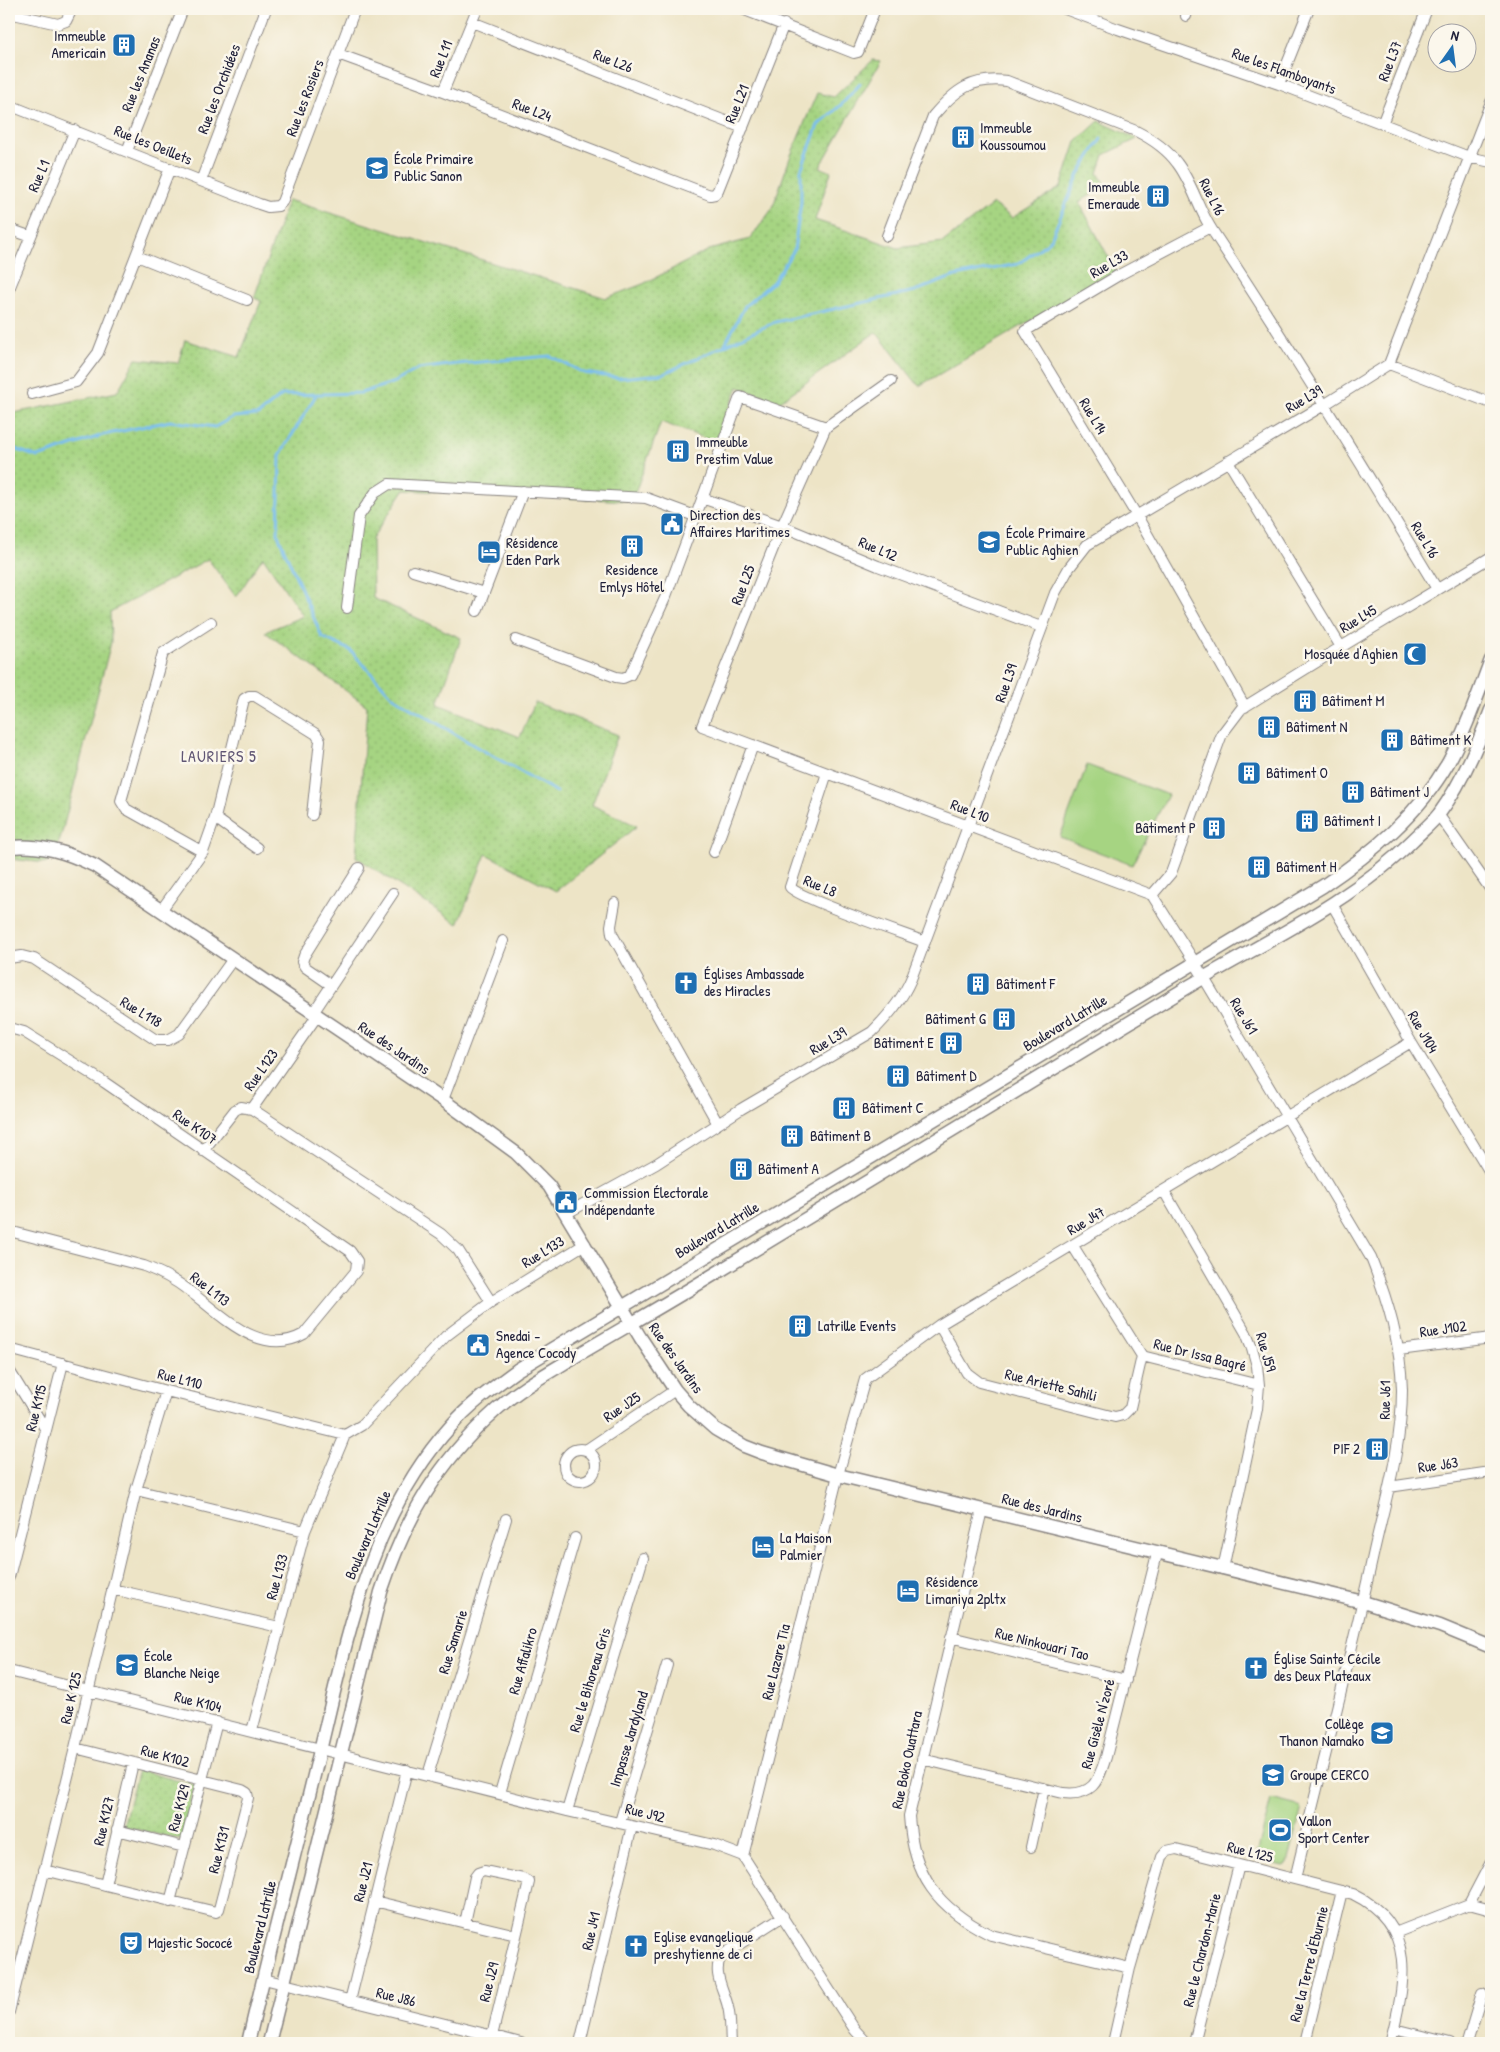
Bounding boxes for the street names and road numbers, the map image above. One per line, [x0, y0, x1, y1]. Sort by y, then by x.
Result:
street label: Rue les Ananas [116, 33, 165, 115]
street label: Rue L11 [424, 37, 458, 81]
street label: Rue L37 [1372, 37, 1407, 84]
street label: Rue les Orchidées [192, 41, 245, 137]
street label: Rue les Flamboyants [1229, 42, 1339, 99]
street label: Rue L26 [590, 43, 636, 78]
street label: Rue les Rosiers [280, 56, 329, 139]
street label: Rue L21 [719, 81, 754, 126]
street label: Rue L24 [510, 92, 555, 127]
street label: Rue les Oeillets [111, 119, 196, 170]
street label: Rue L1 [22, 156, 55, 195]
street label: Rue L16 [1194, 175, 1231, 219]
street label: Rue L33 [1086, 244, 1132, 283]
street label: Rue L39 [1281, 379, 1327, 418]
street label: Rue L14 [1074, 394, 1113, 438]
street label: Rue L16 [1406, 518, 1445, 562]
street label: Rue L12 [856, 531, 901, 566]
street label: Rue L25 [725, 561, 760, 608]
street label: Rue L45 [1335, 599, 1381, 638]
street label: Rue L39 [989, 660, 1022, 705]
street label: Rue L10 [948, 794, 993, 828]
street label: Rue L8 [800, 869, 840, 902]
street label: Boulevard Latrille [1019, 989, 1111, 1056]
street label: Rue L118 [116, 991, 166, 1032]
street label: Rue J61 [1225, 994, 1264, 1038]
street label: Rue J104 [1403, 1007, 1444, 1057]
street label: Rue des Jardins [354, 1016, 434, 1079]
street label: Rue L39 [805, 1021, 851, 1060]
street label: Rue L123 [239, 1044, 283, 1095]
street label: Rue K107 [169, 1104, 222, 1149]
street label: Boulevard Latrille [671, 1196, 763, 1263]
street label: Rue J47 [1063, 1201, 1109, 1240]
street label: Rue L133 [517, 1230, 568, 1273]
street label: Rue L113 [186, 1266, 235, 1311]
street label: Rue J102 [1418, 1315, 1468, 1342]
street label: Rue des Jardins [644, 1318, 709, 1398]
street label: Rue J59 [1251, 1330, 1282, 1374]
street label: Rue Dr Issa Bagré [1152, 1333, 1249, 1376]
street label: Rue L110 [156, 1363, 205, 1394]
street label: Rue Ariette Sahili [1003, 1363, 1099, 1406]
street label: Rue J61 [1374, 1380, 1395, 1420]
street label: Rue K115 [20, 1382, 52, 1433]
street label: Rue J25 [599, 1386, 645, 1427]
street label: Rue J63 [1416, 1451, 1460, 1478]
street label: Boulevard Latrille [339, 1487, 396, 1583]
street label: Rue des Jardins [1000, 1487, 1085, 1528]
street label: Rue L133 [260, 1551, 293, 1602]
street label: Rue Samarie [433, 1607, 472, 1677]
street label: Rue Lazare Tia [756, 1622, 795, 1702]
street label: Rue Ninkouari Tao [993, 1622, 1091, 1665]
street label: Rue Affalikro [503, 1625, 542, 1697]
street label: Rue le Bihoreau Gris [564, 1625, 615, 1735]
street label: Rue K 125 [54, 1669, 87, 1726]
street label: Rue Gisèle N'zoré [1075, 1676, 1120, 1771]
street label: Rue K104 [172, 1686, 224, 1718]
street label: Impasse Jardyland [604, 1688, 653, 1789]
street label: Rue Boko Ouattara [886, 1709, 927, 1811]
street label: Rue K102 [139, 1739, 192, 1772]
street label: Rue K129 [162, 1781, 195, 1834]
street label: Rue K127 [88, 1794, 119, 1848]
street label: Rue J92 [623, 1797, 667, 1828]
street label: Rue K131 [203, 1824, 234, 1876]
street label: Rue L125 [1225, 1836, 1276, 1868]
street label: Rue J21 [347, 1860, 378, 1904]
street label: Boulevard Latrille [238, 1878, 281, 1975]
street label: Rue le Chardon-Marie [1177, 1891, 1226, 2009]
street label: Rue la Terre d'Eburnie [1284, 1904, 1333, 2024]
street label: Rue J41 [576, 1910, 605, 1952]
street label: Rue J29 [473, 1959, 504, 2004]
street label: Rue J86 [374, 1981, 418, 2012]

